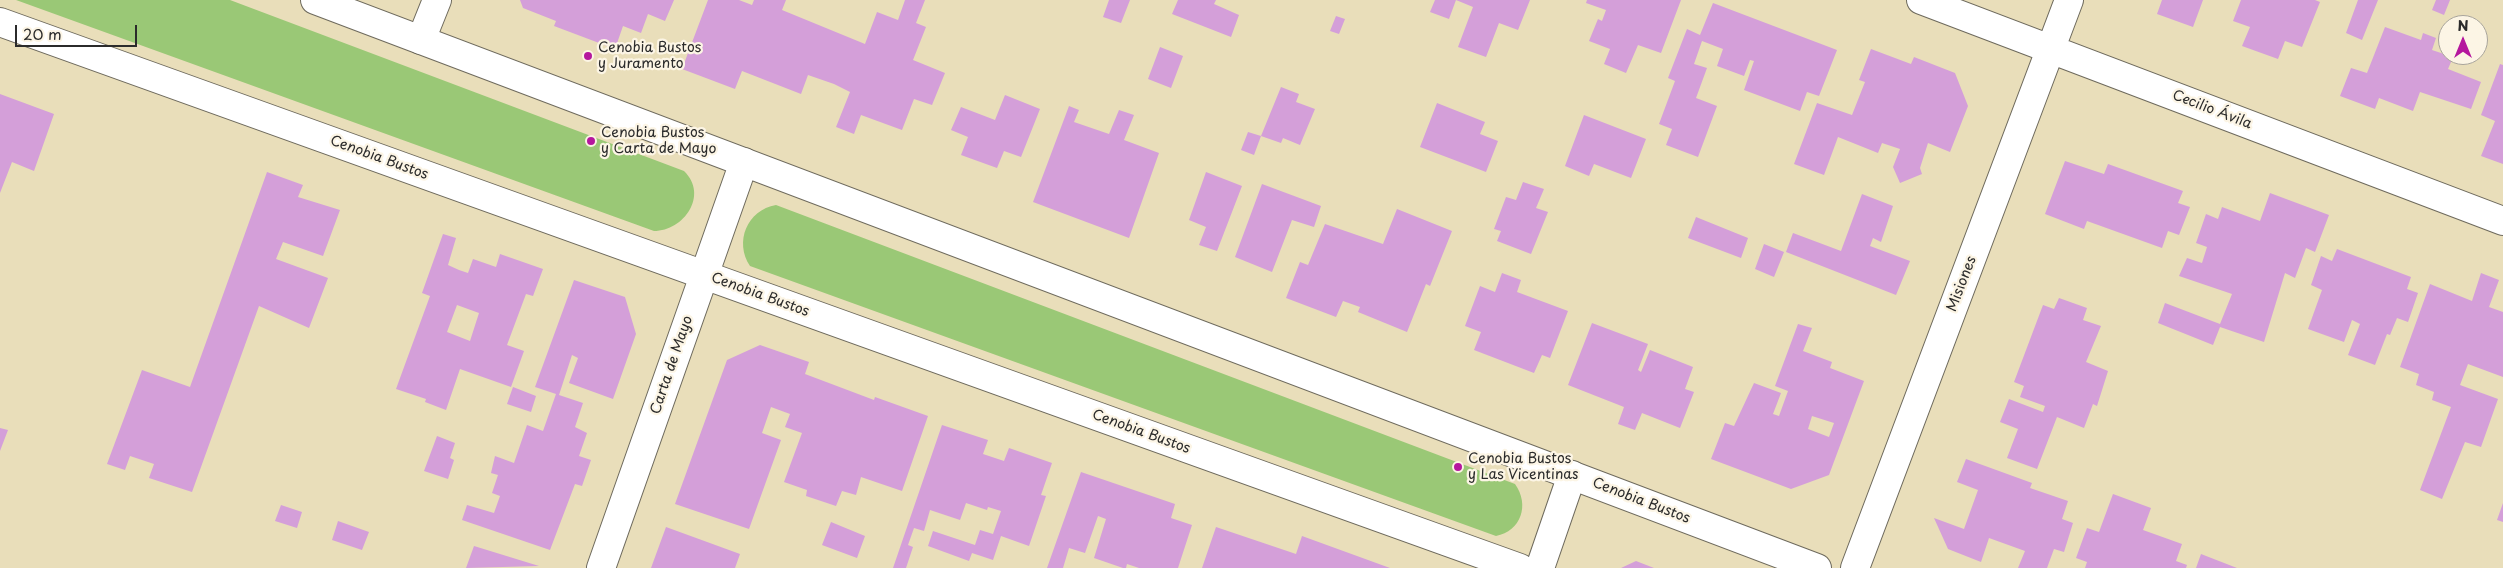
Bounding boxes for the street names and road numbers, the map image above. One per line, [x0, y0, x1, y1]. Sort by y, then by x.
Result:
street label: Cecilio Ávila [2170, 87, 2254, 133]
street label: Cenobia Bustos [328, 132, 430, 184]
street label: Misiones [1944, 254, 1980, 314]
street label: Cenobia Bustos [709, 269, 811, 321]
street label: Carta de Mayo [647, 314, 697, 416]
street label: Cenobia Bustos [1090, 406, 1192, 458]
street label: Cenobia Bustos [1590, 475, 1692, 527]

